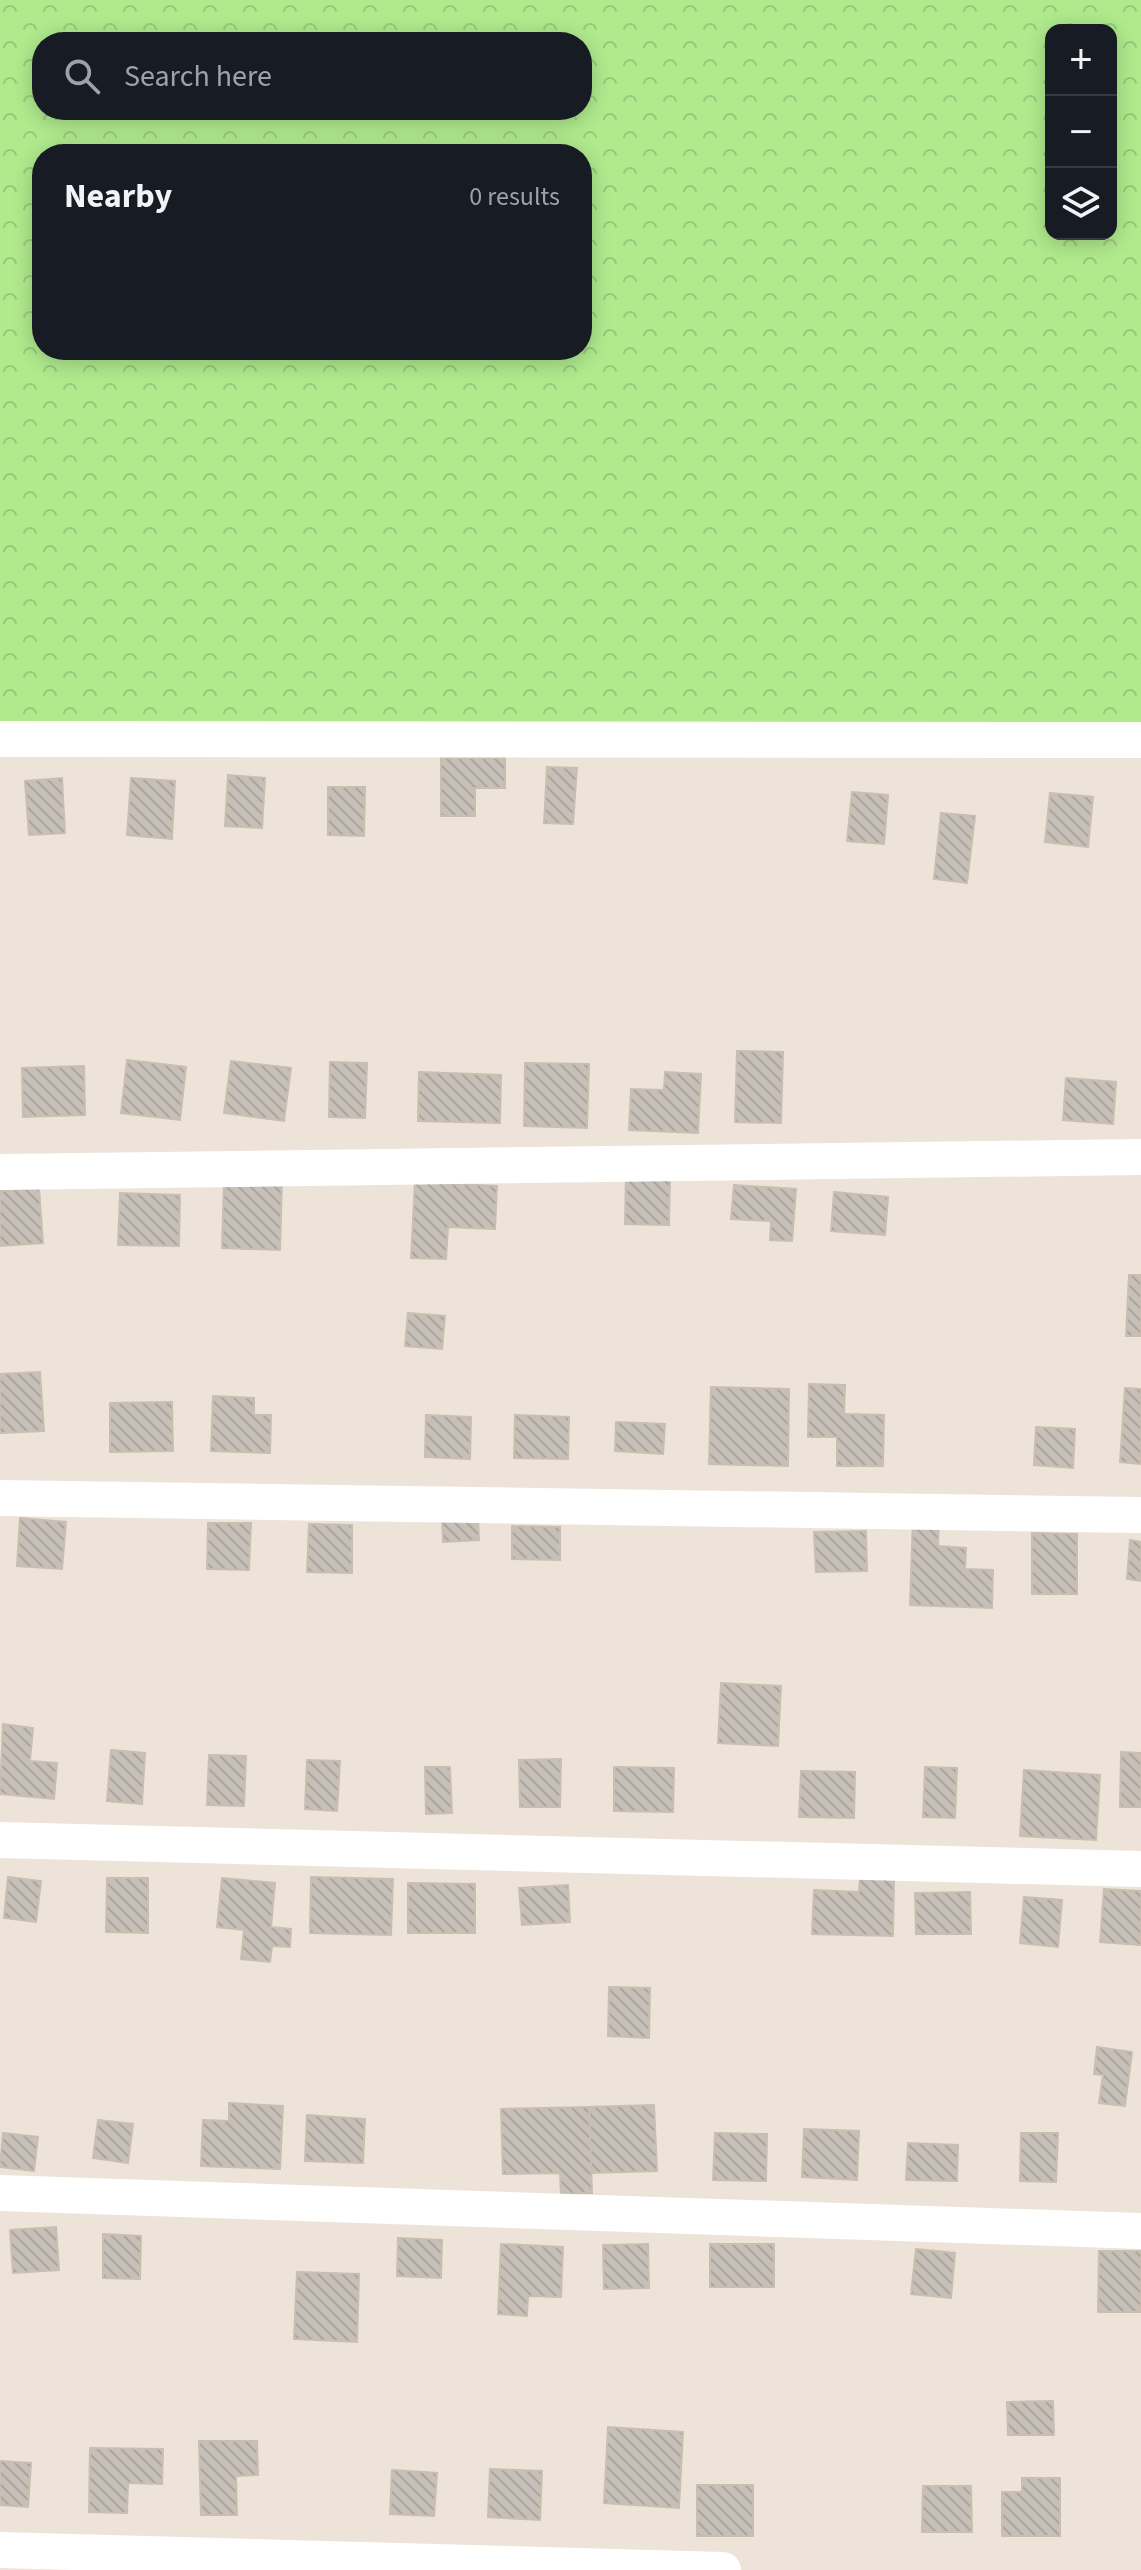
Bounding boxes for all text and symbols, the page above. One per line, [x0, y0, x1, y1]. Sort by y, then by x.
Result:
map controls [1045, 24, 1117, 240]
button: + [1045, 24, 1117, 96]
search box [32, 32, 592, 120]
icon: search [60, 54, 104, 98]
text: Search here [124, 55, 272, 98]
button: − [1045, 96, 1117, 168]
button: layers [1045, 168, 1117, 240]
text: Nearby [64, 172, 172, 221]
text: 0 results [469, 178, 560, 215]

